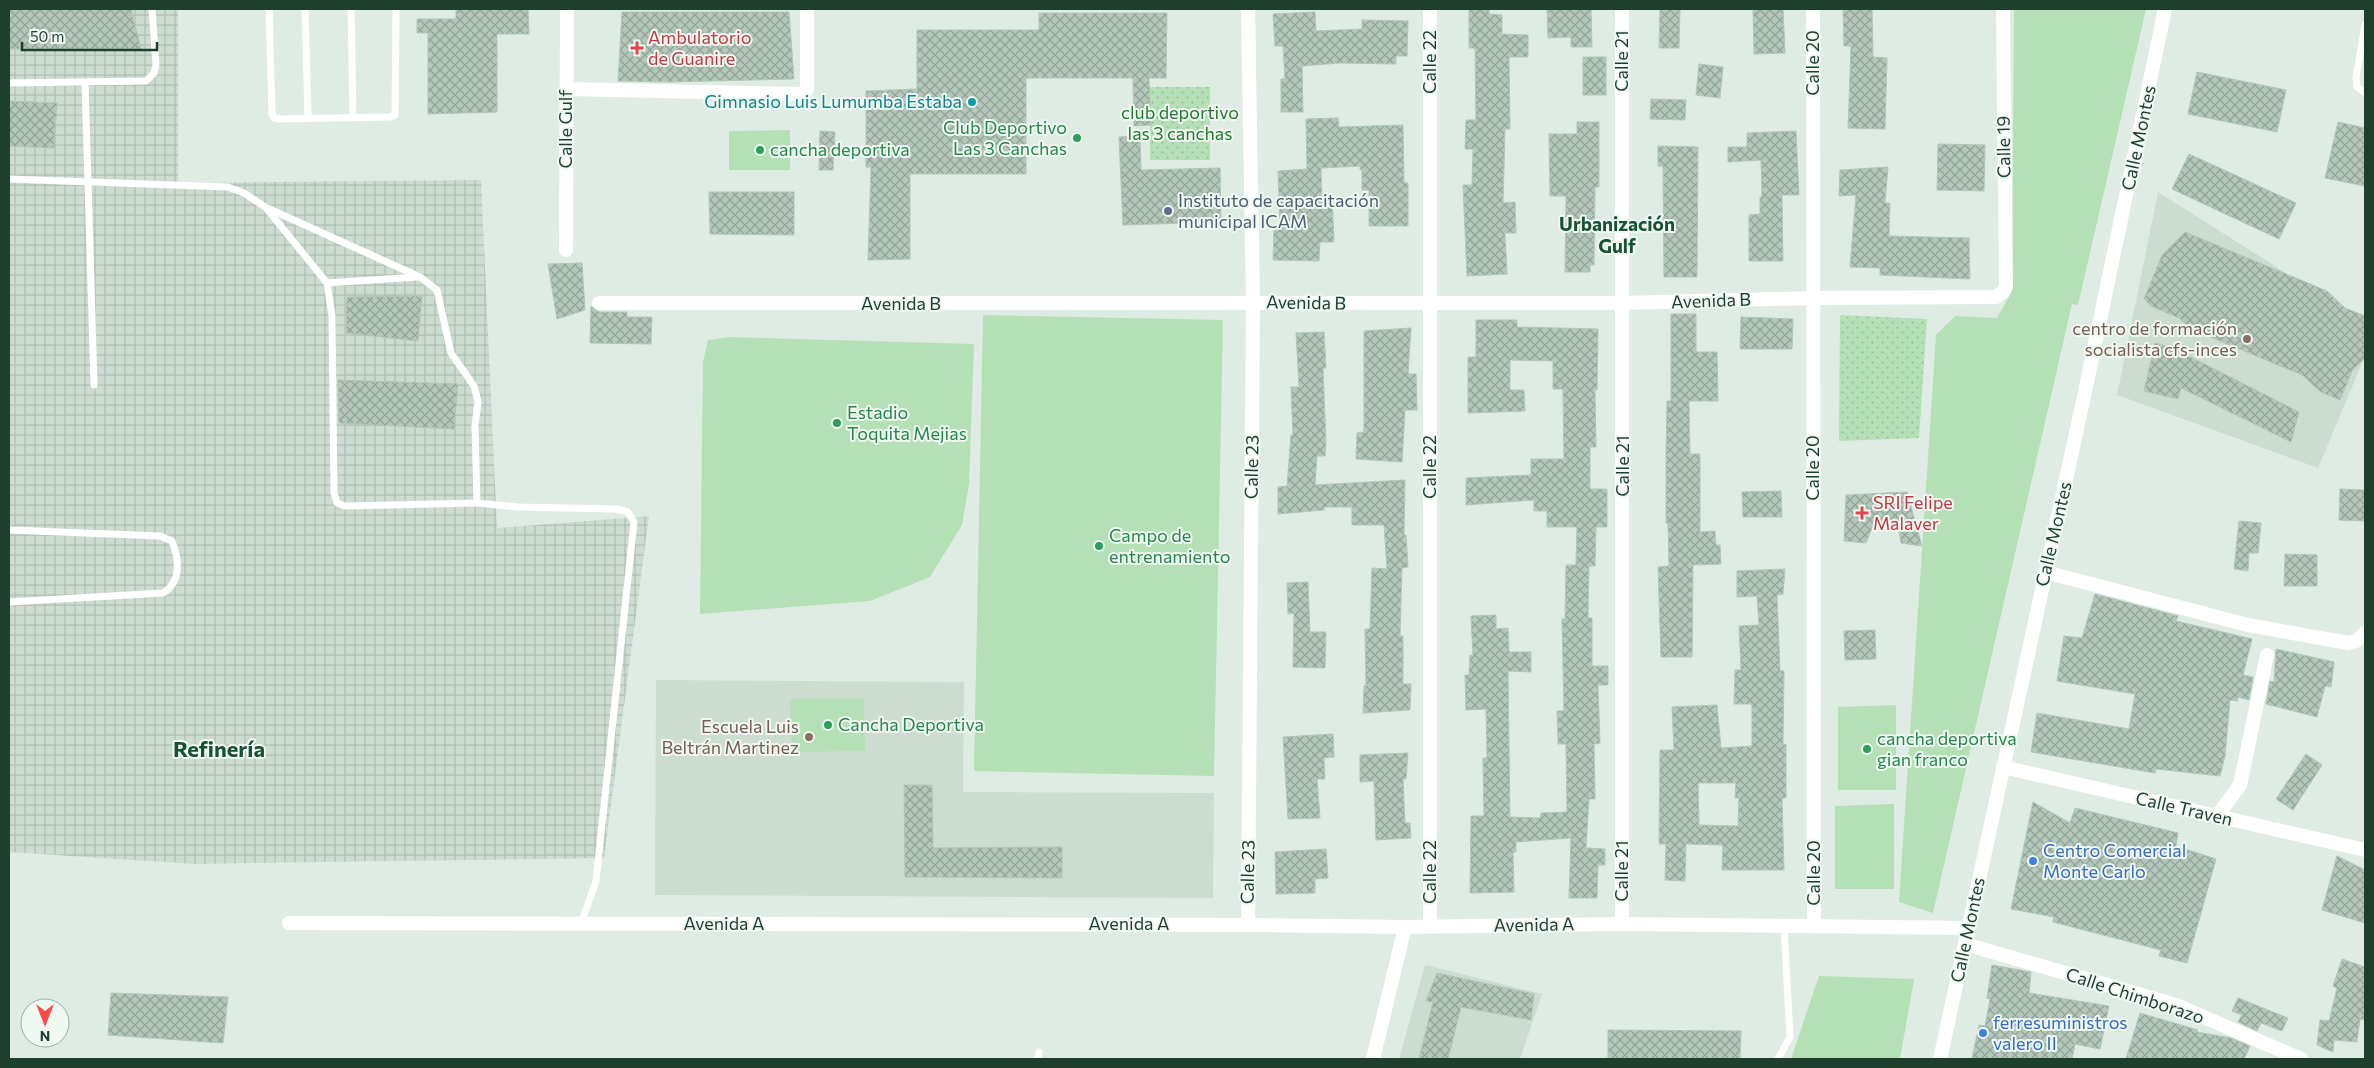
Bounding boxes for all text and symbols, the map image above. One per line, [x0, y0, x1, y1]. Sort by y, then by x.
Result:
scale bar [22, 20, 158, 52]
place label: Ambulatorio de Guanire [648, 26, 751, 69]
text: 50 m [30, 27, 64, 45]
street label: Calle 22 [1418, 30, 1440, 94]
street label: Calle 21 [1610, 30, 1632, 92]
street label: Calle 20 [1801, 30, 1823, 96]
marker: Ambulatorio de Guanire [630, 41, 644, 55]
street label: Calle Montes [2116, 83, 2160, 192]
street label: Calle Gulf [554, 89, 576, 168]
place label: Gimnasio Luis Lumumba Estaba [704, 90, 962, 112]
marker: Gimnasio Luis Lumumba Estaba [966, 96, 978, 108]
park label: club deportivo las 3 canchas [1121, 101, 1239, 144]
place label: Club Deportivo Las 3 Canchas [943, 116, 1067, 159]
street label: Calle 19 [1991, 116, 2015, 178]
marker: Club Deportivo Las 3 Canchas [1071, 132, 1083, 144]
place label: cancha deportiva [770, 138, 910, 160]
marker: cancha deportiva [754, 144, 766, 156]
place label: Instituto de capacitación municipal ICAM [1178, 189, 1379, 232]
marker: Instituto de capacitación municipal ICAM [1162, 205, 1174, 217]
district label: Urbanización Gulf [1559, 212, 1675, 257]
street label: Avenida B [1671, 288, 1751, 312]
street label: Avenida B [1266, 290, 1346, 314]
street label: Avenida B [861, 292, 941, 314]
place label: centro de formación socialista cfs-inces [2072, 317, 2237, 360]
marker: centro de formación socialista cfs-inces [2241, 333, 2253, 345]
place label: Estadio Toquita Mejias [847, 401, 967, 444]
marker: Estadio Toquita Mejias [831, 417, 843, 429]
street label: Calle 23 [1239, 435, 1263, 499]
street label: Calle 22 [1418, 435, 1440, 499]
street label: Calle 21 [1611, 435, 1633, 497]
street label: Calle 20 [1801, 435, 1823, 501]
street label: Calle Montes [2030, 479, 2076, 588]
place label: SRI Felipe Malaver [1873, 491, 1953, 534]
marker: SRI Felipe Malaver [1855, 506, 1869, 520]
place label: Campo de entrenamiento [1109, 524, 1230, 567]
marker: Campo de entrenamiento [1093, 540, 1105, 552]
place label: Cancha Deportiva [838, 713, 984, 735]
place label: Escuela Luis Beltrán Martinez [661, 715, 799, 758]
marker: Cancha Deportiva [822, 719, 834, 731]
place label: cancha deportiva gian franco [1877, 727, 2017, 770]
marker: Escuela Luis Beltrán Martinez [803, 731, 815, 743]
district label: Refinería [173, 735, 265, 762]
marker: cancha deportiva gian franco [1861, 743, 1873, 755]
street label: Calle Traven [2134, 786, 2235, 830]
place label: Centro Comercial Monte Carlo [2043, 839, 2186, 882]
street label: Calle 23 [1235, 840, 1259, 904]
street label: Calle 22 [1418, 840, 1440, 904]
street label: Calle 21 [1610, 840, 1632, 902]
street label: Calle 20 [1802, 840, 1824, 906]
marker: Centro Comercial Monte Carlo [2027, 855, 2039, 867]
street label: Calle Montes [1945, 875, 1989, 984]
street label: Avenida A [684, 912, 764, 934]
street label: Avenida A [1089, 912, 1169, 934]
street label: Avenida A [1493, 912, 1575, 936]
street label: Calle Chimborazo [2063, 962, 2207, 1028]
north arrow [20, 998, 70, 1048]
place label: ferresuministros valero II [1993, 1011, 2127, 1054]
marker: ferresuministros valero II [1977, 1027, 1989, 1039]
text: N [40, 1028, 50, 1045]

